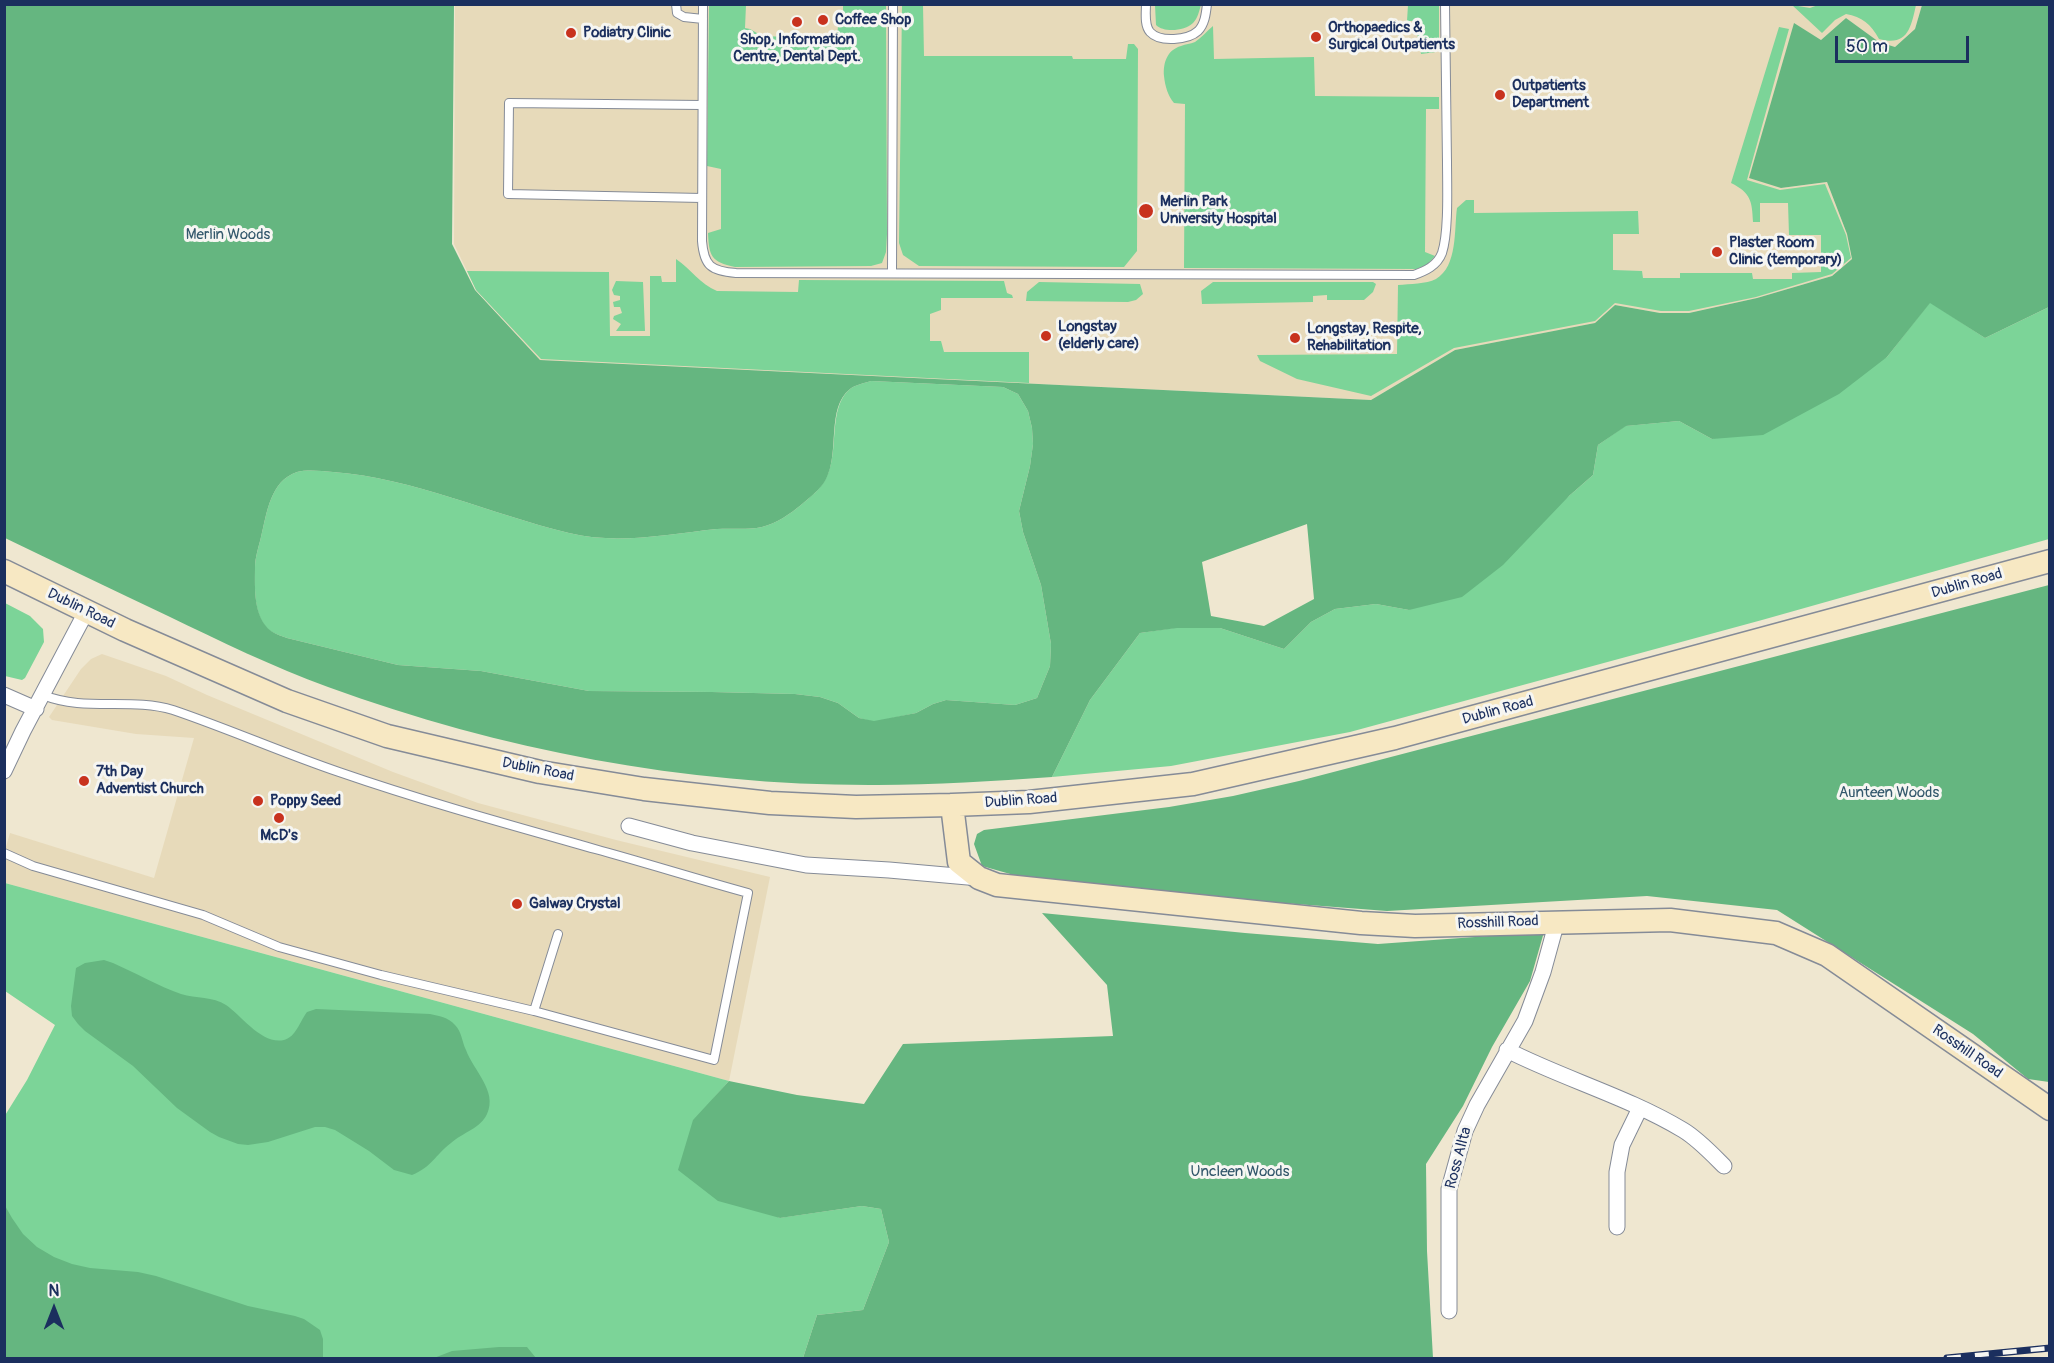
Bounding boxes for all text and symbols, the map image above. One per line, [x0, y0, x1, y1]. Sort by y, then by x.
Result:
place label: Coffee Shop [835, 11, 911, 29]
marker: Coffee Shop [816, 13, 830, 27]
marker: Shop, Information Centre, Dental Dept. [790, 15, 804, 29]
place label: Orthopaedics & Surgical Outpatients [1328, 19, 1455, 54]
place label: Podiatry Clinic [583, 24, 671, 42]
scale bar [1838, 24, 1972, 62]
marker: Podiatry Clinic [564, 26, 578, 40]
marker: Orthopaedics & Surgical Outpatients [1309, 30, 1323, 44]
place label: Shop, Information Centre, Dental Dept. [733, 31, 861, 66]
text: 50 m [1846, 35, 1888, 58]
place label: Outpatients Department [1512, 77, 1589, 112]
marker: Outpatients Department [1493, 88, 1507, 102]
place label: Merlin Park University Hospital [1160, 193, 1277, 228]
marker: Merlin Park University Hospital [1137, 202, 1155, 220]
park label: Merlin Woods [186, 226, 270, 244]
place label: Plaster Room Clinic (temporary) [1729, 234, 1842, 269]
marker: Plaster Room Clinic (temporary) [1710, 245, 1724, 259]
place label: Longstay (elderly care) [1058, 318, 1140, 353]
place label: Longstay, Respite, Rehabilitation [1307, 320, 1422, 355]
marker: Longstay (elderly care) [1039, 329, 1053, 343]
marker: Longstay, Respite, Rehabilitation [1288, 331, 1302, 345]
street label: Dublin Road [1929, 565, 2005, 603]
street label: Dublin Road [44, 585, 118, 633]
street label: Dublin Road [1460, 693, 1536, 729]
street label: Dublin Road [500, 754, 576, 786]
place label: 7th Day Adventist Church [96, 763, 204, 798]
marker: 7th Day Adventist Church [77, 774, 91, 788]
park label: Aunteen Woods [1839, 784, 1939, 802]
street label: Dublin Road [984, 789, 1058, 813]
place label: Poppy Seed [270, 792, 341, 810]
marker: Poppy Seed [251, 794, 265, 808]
marker: McD's [272, 811, 286, 825]
place label: McD's [260, 827, 298, 845]
place label: Galway Crystal [529, 895, 621, 913]
marker: Galway Crystal [510, 897, 524, 911]
street label: Rosshill Road [1457, 913, 1539, 933]
street label: Rosshill Road [1928, 1021, 2006, 1083]
street label: Ross Allta [1442, 1125, 1476, 1191]
park label: Uncleen Woods [1191, 1163, 1289, 1181]
north arrow [24, 1279, 84, 1339]
text: N [49, 1281, 59, 1301]

